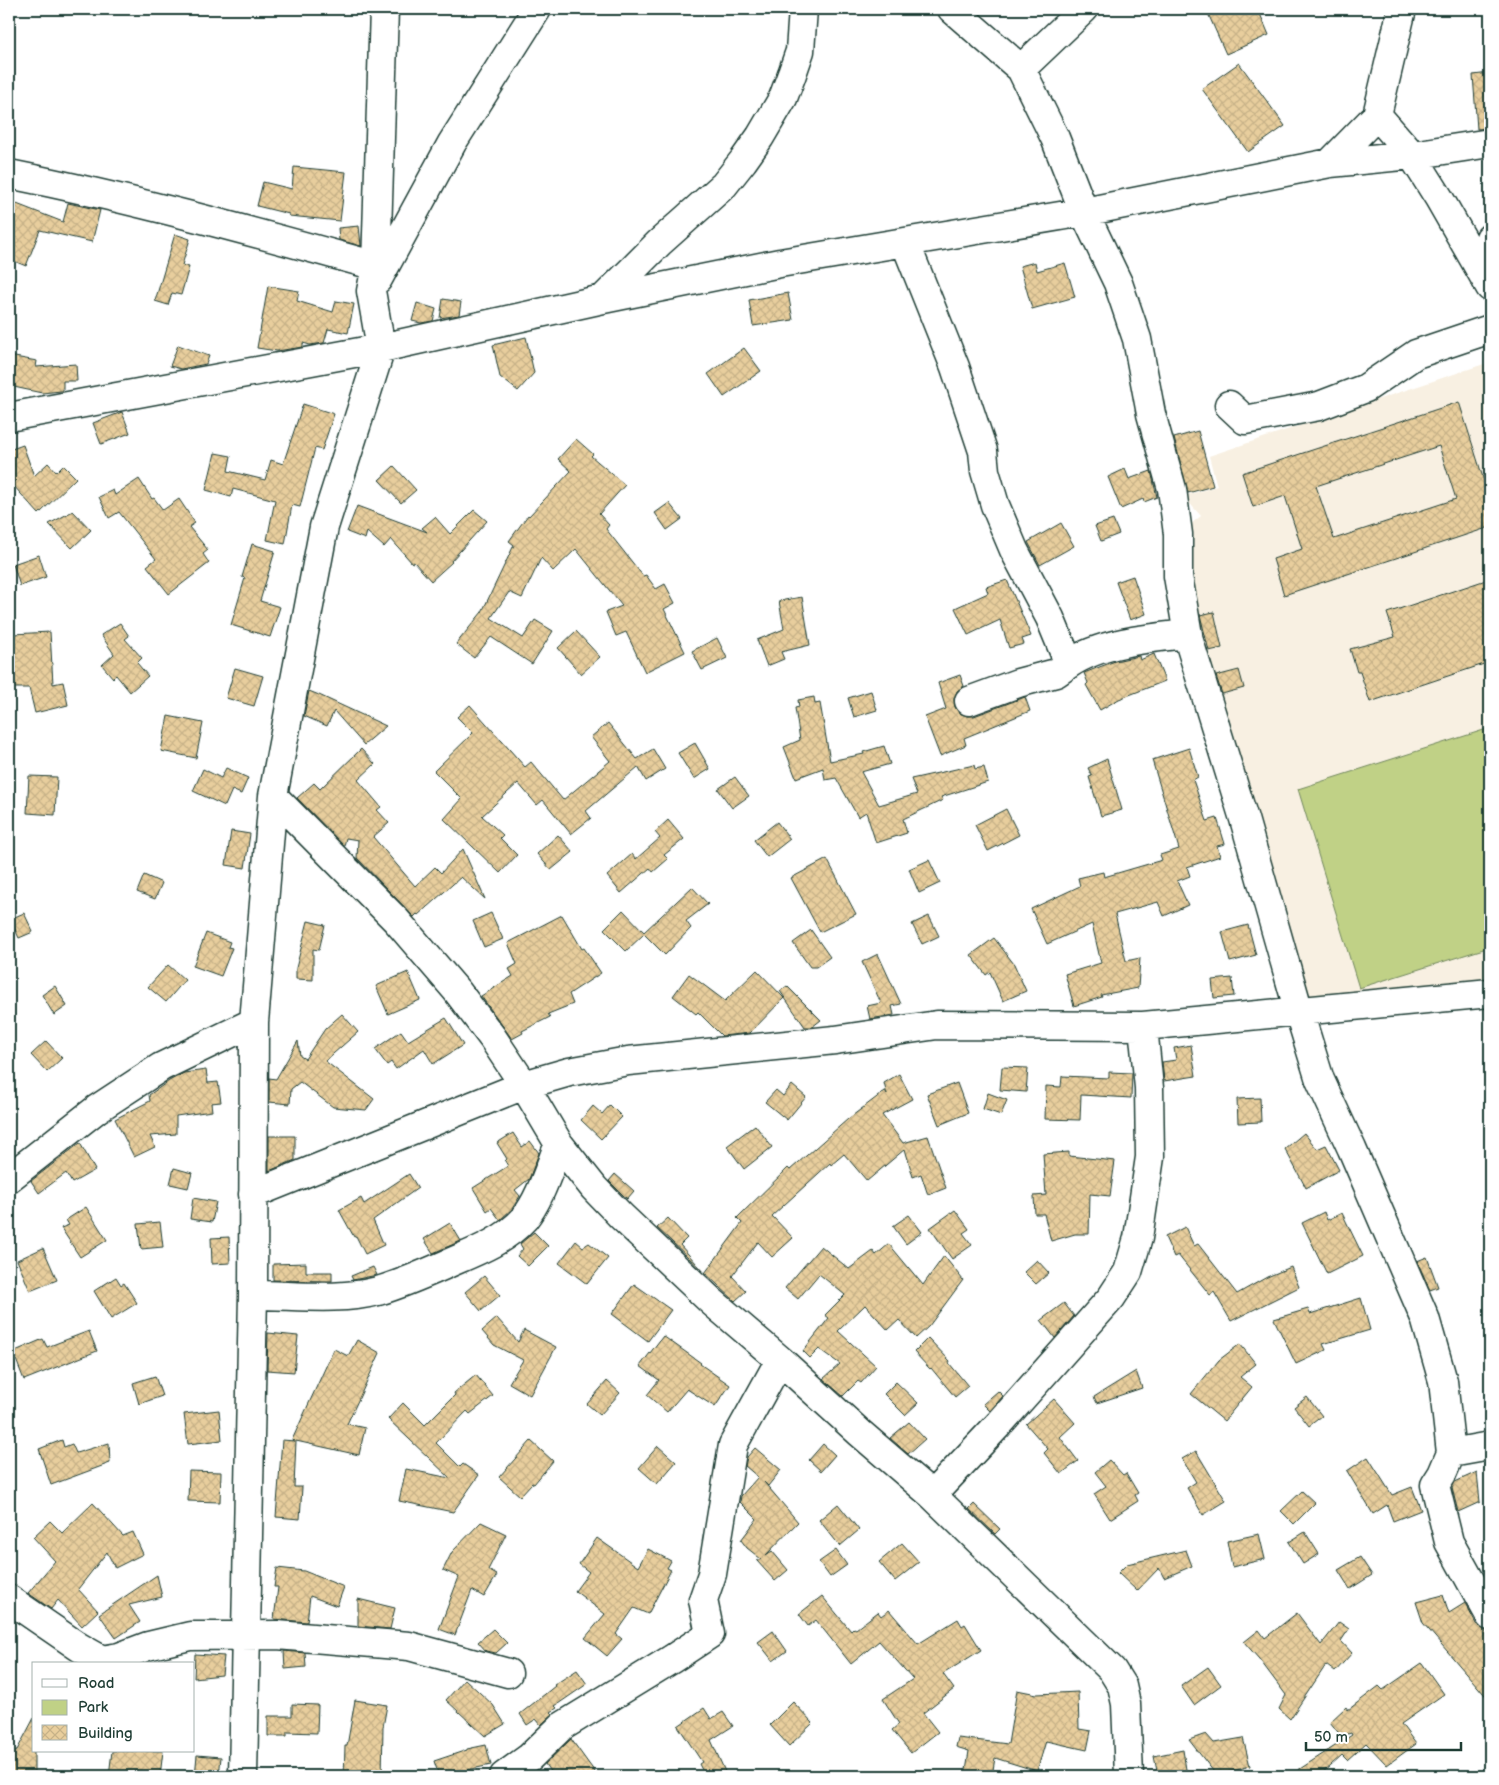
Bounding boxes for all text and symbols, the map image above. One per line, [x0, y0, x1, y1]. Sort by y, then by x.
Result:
legend [32, 1662, 195, 1752]
text: Road [78, 1674, 114, 1693]
text: Park [78, 1698, 109, 1717]
scale bar [1306, 1720, 1462, 1752]
text: Building [78, 1724, 133, 1743]
text: 50 m [1314, 1728, 1348, 1747]

